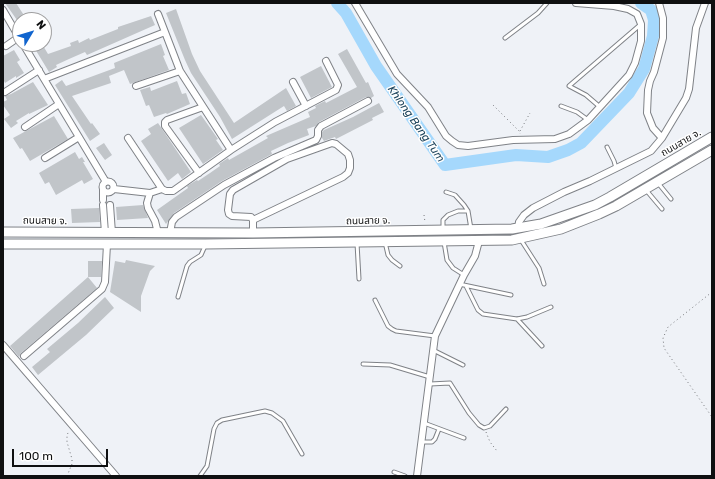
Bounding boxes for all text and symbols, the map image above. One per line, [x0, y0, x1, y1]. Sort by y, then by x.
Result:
north arrow [12, 12, 52, 52]
text: N [33, 18, 49, 32]
water label: Khlong Bang Tum [385, 83, 447, 165]
street label: ถนนสาย จ. [659, 127, 703, 159]
street label: ถนนสาย จ. [23, 215, 67, 227]
street label: ถนนสาย จ. [346, 215, 390, 227]
scale bar [14, 441, 110, 467]
text: 100 m [19, 449, 53, 463]

